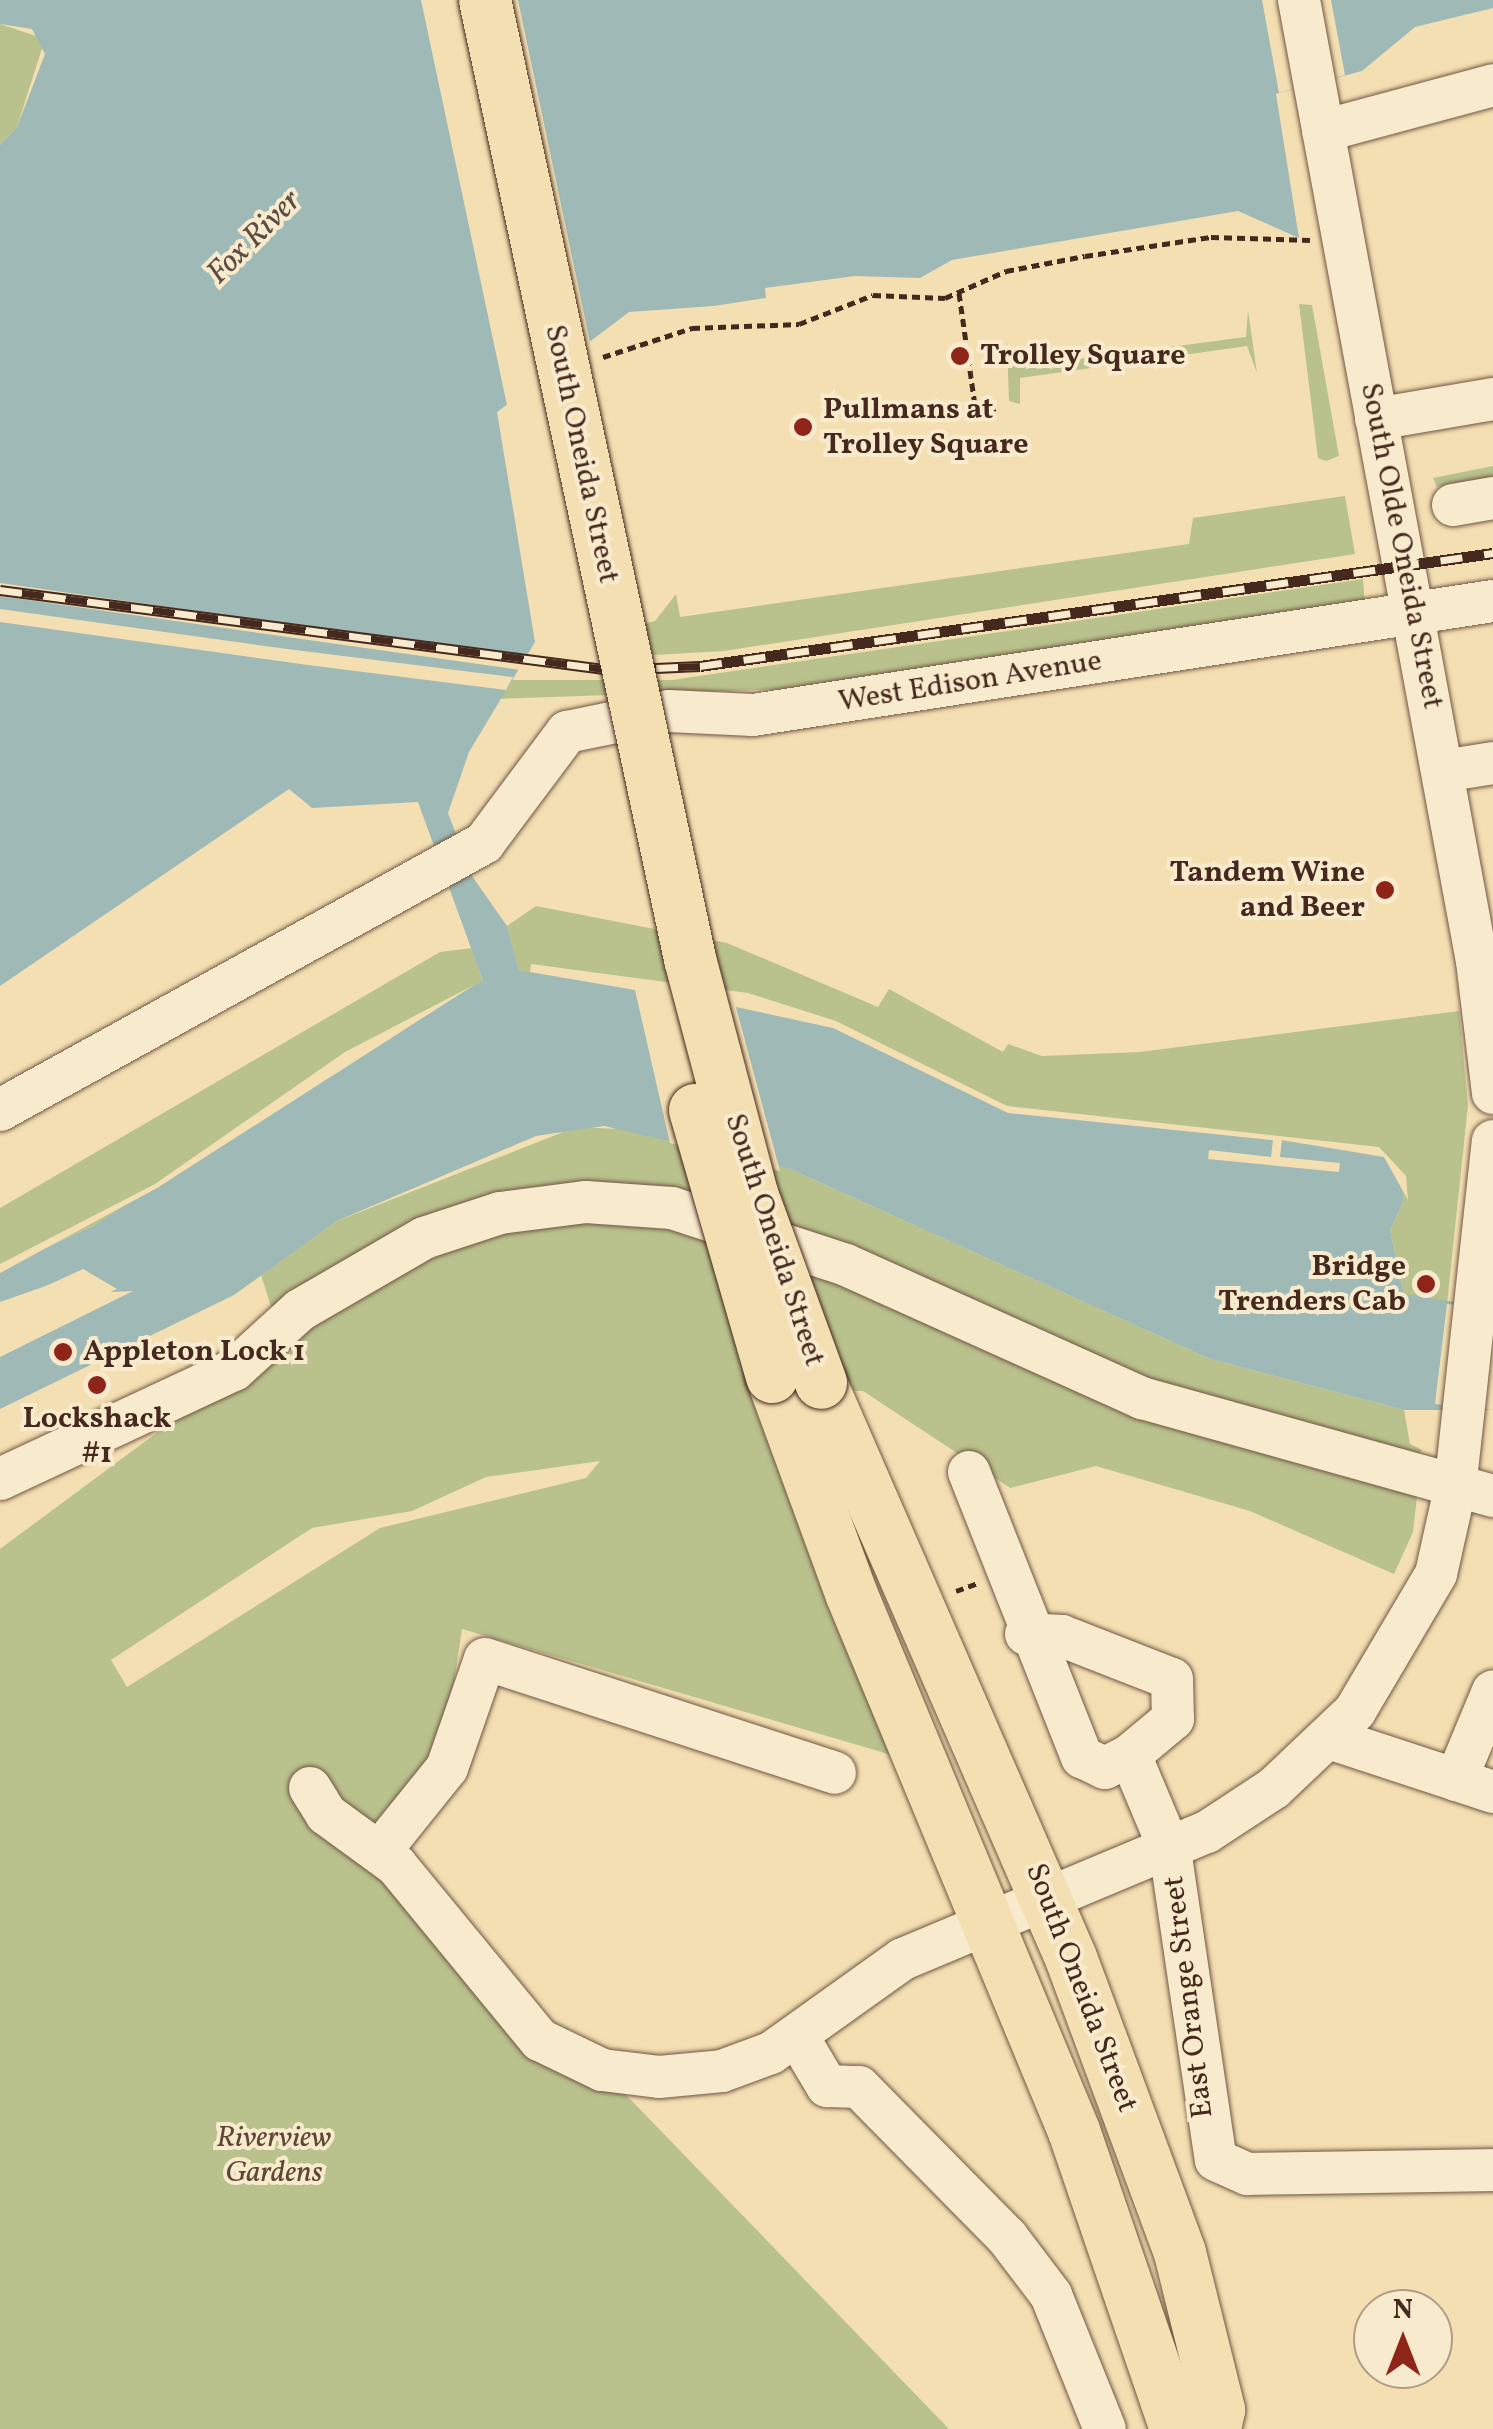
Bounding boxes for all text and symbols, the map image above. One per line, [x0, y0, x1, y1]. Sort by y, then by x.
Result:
water label: Fox River [200, 183, 310, 293]
street label: South Oneida Street [536, 321, 626, 587]
place label: Trolley Square [980, 338, 1186, 374]
marker: Trolley Square [949, 345, 971, 367]
street label: South Olde Oneida Street [1352, 380, 1450, 712]
place label: Pullmans at Trolley Square [823, 392, 1029, 462]
marker: Pullmans at Trolley Square [792, 416, 814, 438]
street label: West Edison Avenue [836, 643, 1104, 721]
place label: Tandem Wine and Beer [1169, 855, 1365, 926]
marker: Tandem Wine and Beer [1374, 879, 1396, 901]
street label: South Oneida Street [716, 1109, 832, 1371]
place label: Bridge Trenders Cab [1218, 1249, 1406, 1320]
marker: Bridge Trenders Cab [1415, 1273, 1437, 1295]
place label: Appleton Lock 1 [83, 1334, 305, 1370]
marker: Appleton Lock 1 [52, 1341, 74, 1363]
marker: Lockshack #1 [86, 1374, 108, 1396]
place label: Lockshack #1 [23, 1401, 171, 1472]
street label: South Oneida Street [1017, 1859, 1145, 2117]
street label: East Orange Street [1156, 1874, 1222, 2120]
park label: Riverview Gardens [216, 2120, 332, 2190]
north arrow [1353, 2289, 1453, 2389]
text: N [1393, 2291, 1413, 2330]

